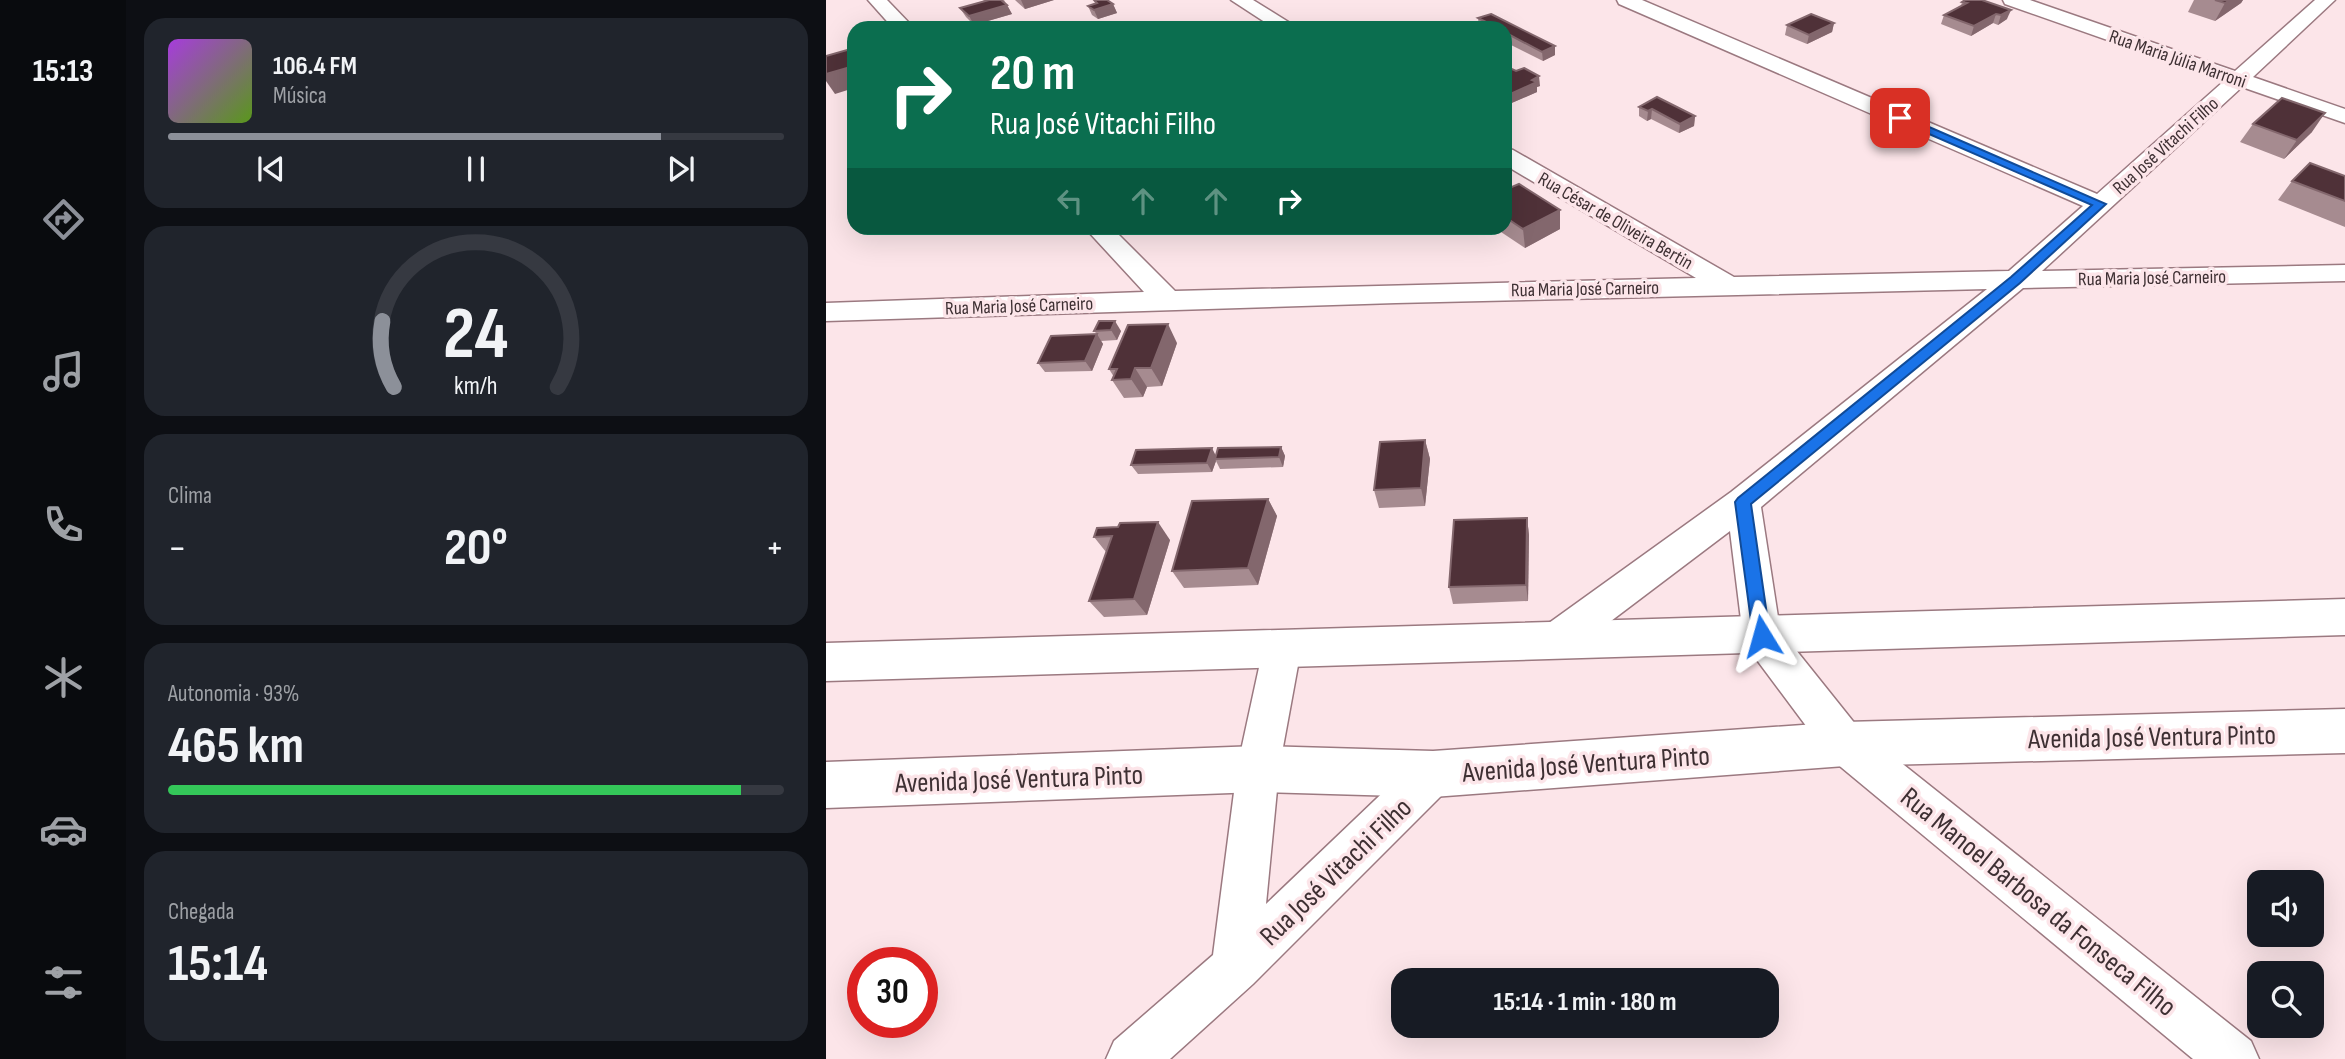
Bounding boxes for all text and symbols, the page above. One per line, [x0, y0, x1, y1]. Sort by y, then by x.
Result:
street label: Rua Maria Júlia Marroni [2106, 25, 2249, 94]
text: 20 m [990, 45, 1075, 104]
icon: right [875, 49, 966, 140]
text: 106.4 FM [273, 51, 357, 82]
text: 15:13 [33, 52, 93, 91]
text: Música [273, 82, 327, 110]
pin [1870, 88, 1930, 148]
street label: Rua José Vitachi Filho [2108, 93, 2224, 200]
icon: arrive [1881, 99, 1919, 137]
text: Rua José Vitachi Filho [990, 105, 1216, 144]
icon: previous [252, 150, 290, 188]
icon: pause [457, 150, 495, 188]
icon: next [662, 150, 700, 188]
street label: Rua César de Oliveira Bertin [1534, 168, 1697, 275]
icon: left [1051, 182, 1089, 220]
icon: ahead [1124, 182, 1162, 220]
icon: ahead [1197, 182, 1235, 220]
icon: right [1270, 182, 1308, 220]
icon: directions [39, 195, 88, 244]
street label: Rua Maria José Carneiro [2078, 266, 2226, 291]
street label: Rua Maria José Carneiro [1511, 277, 1659, 302]
text: 24 [443, 292, 509, 380]
street label: Rua Maria José Carneiro [945, 292, 1094, 321]
icon: music [39, 347, 88, 396]
text: km/h [454, 371, 498, 402]
text: Clima [168, 482, 212, 510]
icon: phone [39, 500, 88, 549]
text: 20° [444, 517, 508, 580]
text: − [168, 526, 187, 571]
text: + [765, 526, 784, 571]
position arrow [1725, 599, 1799, 673]
icon: climate [39, 653, 88, 702]
text: Autonomia · 93% [168, 680, 300, 708]
text: 465 km [168, 715, 304, 778]
street label: Avenida José Ventura Pinto [2027, 719, 2276, 756]
street label: Avenida José Ventura Pinto [1460, 739, 1711, 790]
street label: Avenida José Ventura Pinto [893, 759, 1144, 800]
street label: Rua Manoel Barbosa da Fonseca Filho [1894, 781, 2182, 1023]
street label: Rua José Vitachi Filho [1253, 791, 1419, 953]
icon: car [39, 805, 88, 854]
map controls [2247, 870, 2324, 1038]
button: sound [2247, 870, 2324, 947]
text: Chegada [168, 898, 234, 926]
text: 15:14 [168, 933, 268, 996]
speed limit sign: 30 [847, 947, 938, 1038]
icon: filters [39, 958, 88, 1007]
button: search [2247, 961, 2324, 1038]
text: 15:14 · 1 min · 180 m [1493, 987, 1677, 1018]

